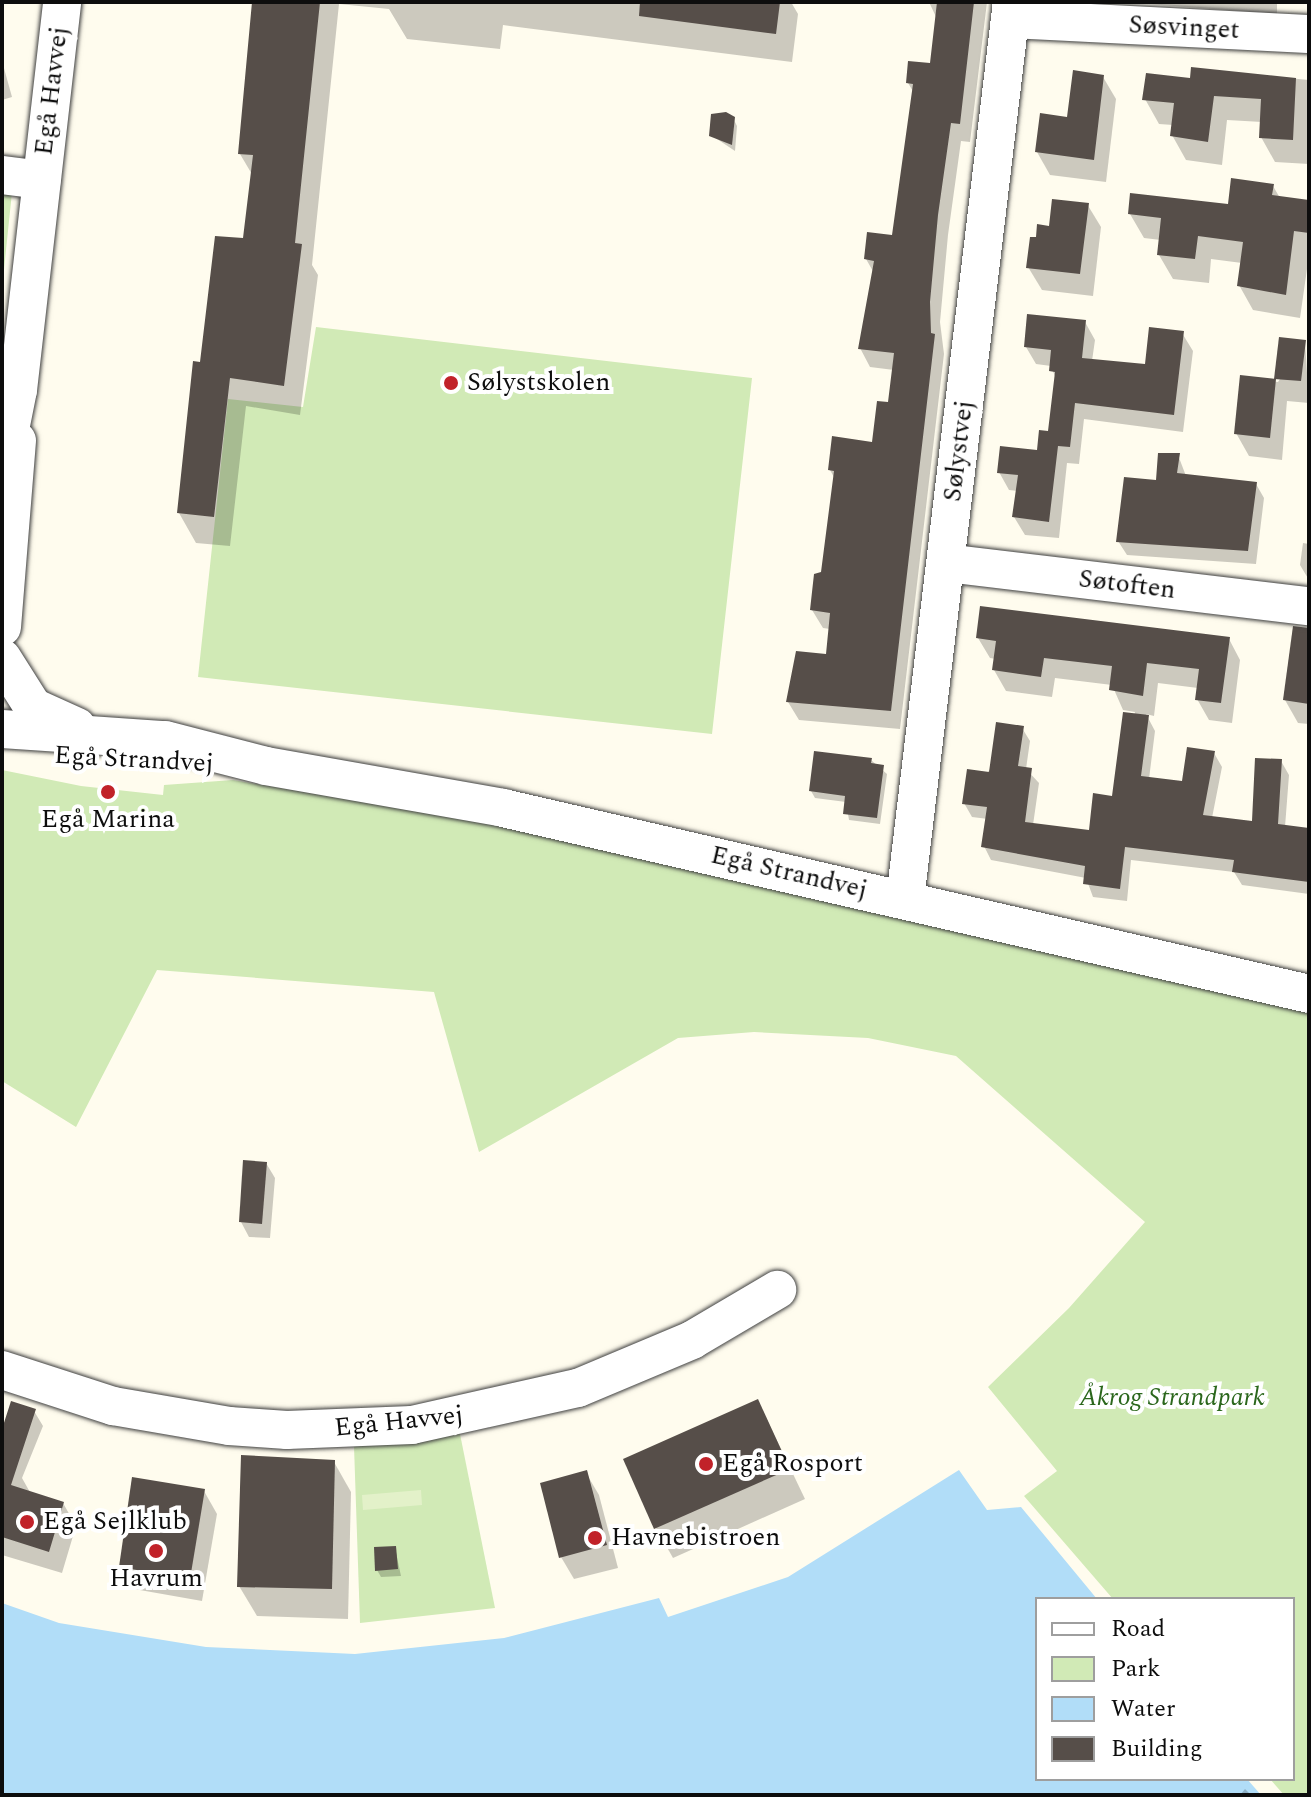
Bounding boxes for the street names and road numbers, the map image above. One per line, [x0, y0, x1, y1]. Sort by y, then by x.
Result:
street label: Søsvinget [1128, 10, 1240, 46]
street label: Egå Havvej [29, 25, 75, 157]
street label: Sølystvej [937, 399, 981, 503]
street label: Søtoften [1077, 564, 1177, 606]
street label: Egå Strandvej [53, 740, 215, 780]
street label: Egå Strandvej [708, 840, 870, 906]
street label: Egå Havvej [333, 1400, 465, 1444]

